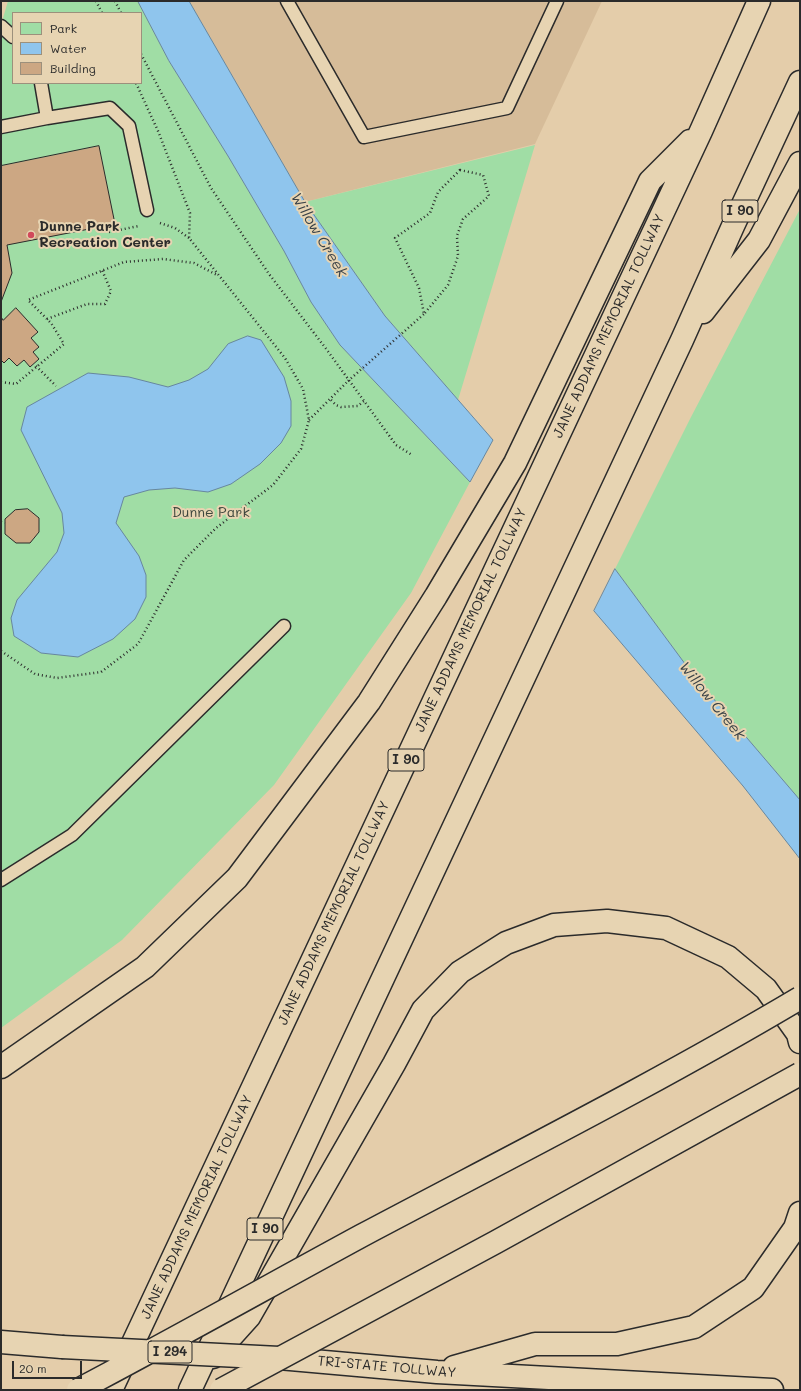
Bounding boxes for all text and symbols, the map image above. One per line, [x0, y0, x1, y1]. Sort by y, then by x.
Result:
legend [12, 12, 142, 84]
text: Park [50, 20, 77, 36]
text: Water [50, 40, 87, 56]
text: Building [50, 60, 96, 76]
water label: Willow Creek [287, 189, 351, 281]
road number: I 90 [722, 200, 758, 222]
street label: JANE ADDAMS MEMORIAL TOLLWAY [550, 211, 668, 441]
place label: Dunne Park Recreation Center [39, 219, 171, 252]
marker: Dunne Park Recreation Center [26, 230, 36, 240]
park label: Dunne Park [172, 505, 250, 521]
street label: JANE ADDAMS MEMORIAL TOLLWAY [412, 505, 530, 735]
water label: Willow Creek [675, 658, 749, 744]
road number: I 90 [388, 749, 424, 771]
street label: JANE ADDAMS MEMORIAL TOLLWAY [275, 798, 393, 1028]
street label: JANE ADDAMS MEMORIAL TOLLWAY [138, 1092, 256, 1322]
road number: I 90 [247, 1218, 283, 1240]
road number: I 294 [148, 1341, 192, 1363]
scale bar [14, 1353, 84, 1379]
street label: TRI-STATE TOLLWAY [317, 1353, 457, 1381]
text: 20 m [19, 1360, 47, 1376]

